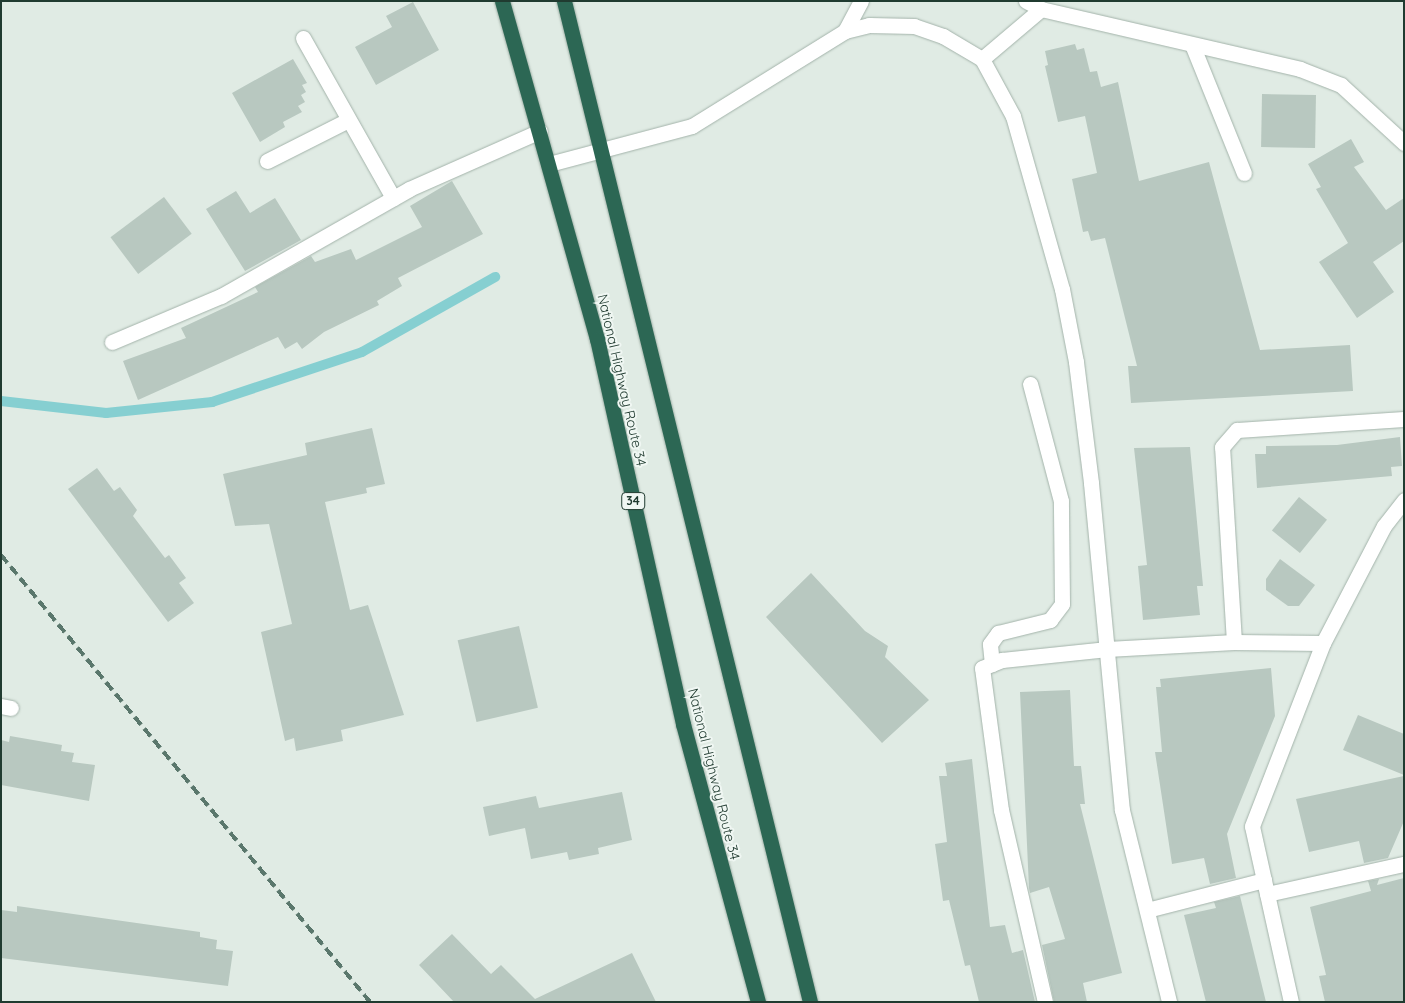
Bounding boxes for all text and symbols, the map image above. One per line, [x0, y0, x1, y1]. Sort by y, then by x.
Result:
street label: National Highway Route 34 [594, 292, 650, 468]
road number: 34 [620, 492, 646, 511]
street label: National Highway Route 34 [685, 687, 743, 861]

